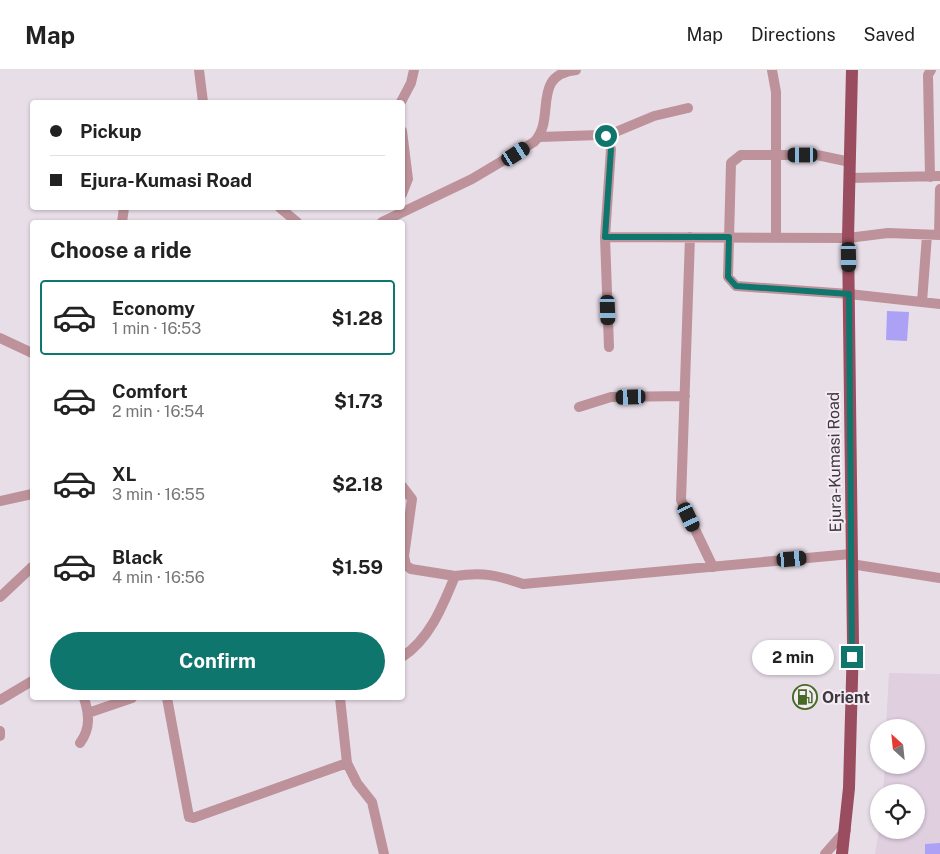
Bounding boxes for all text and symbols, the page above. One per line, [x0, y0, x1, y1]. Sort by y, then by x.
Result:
text: Map [25, 21, 75, 49]
text: Map [686, 24, 723, 45]
text: Directions [751, 24, 836, 45]
text: Saved [864, 24, 915, 45]
text: Pickup [80, 120, 142, 142]
route start [595, 125, 617, 147]
car [499, 140, 532, 168]
car [788, 148, 818, 163]
text: Ejura-Kumasi Road [80, 169, 252, 191]
text: Choose a ride [50, 237, 192, 263]
car [841, 242, 856, 272]
icon: car [52, 295, 97, 340]
car [599, 295, 616, 325]
text: Economy [112, 297, 195, 319]
text: $1.28 [332, 307, 383, 329]
text: 1 min · 16:53 [112, 319, 201, 338]
icon: car [52, 378, 97, 423]
text: Comfort [112, 380, 188, 402]
car [615, 389, 646, 405]
text: $1.73 [334, 390, 383, 412]
street label: Ejura-Kumasi Road [824, 392, 845, 532]
text: 2 min · 16:54 [112, 402, 204, 421]
icon: car [52, 461, 97, 506]
text: XL [112, 463, 137, 485]
text: $2.18 [332, 473, 383, 495]
text: 3 min · 16:55 [112, 485, 205, 504]
car [675, 500, 702, 534]
icon: car [52, 544, 97, 589]
text: Black [112, 546, 163, 568]
car [776, 550, 807, 568]
text: $1.59 [331, 556, 383, 578]
text: 4 min · 16:56 [112, 568, 205, 587]
button: Confirm [50, 632, 385, 690]
callout: 2 min [752, 640, 834, 674]
route end [841, 646, 863, 668]
text: 2 min [772, 648, 814, 667]
fuel station icon: Orient [792, 684, 818, 710]
place label: Orient [822, 688, 870, 707]
north arrow [870, 719, 925, 774]
map controls [870, 719, 925, 839]
button: locate [870, 784, 925, 839]

